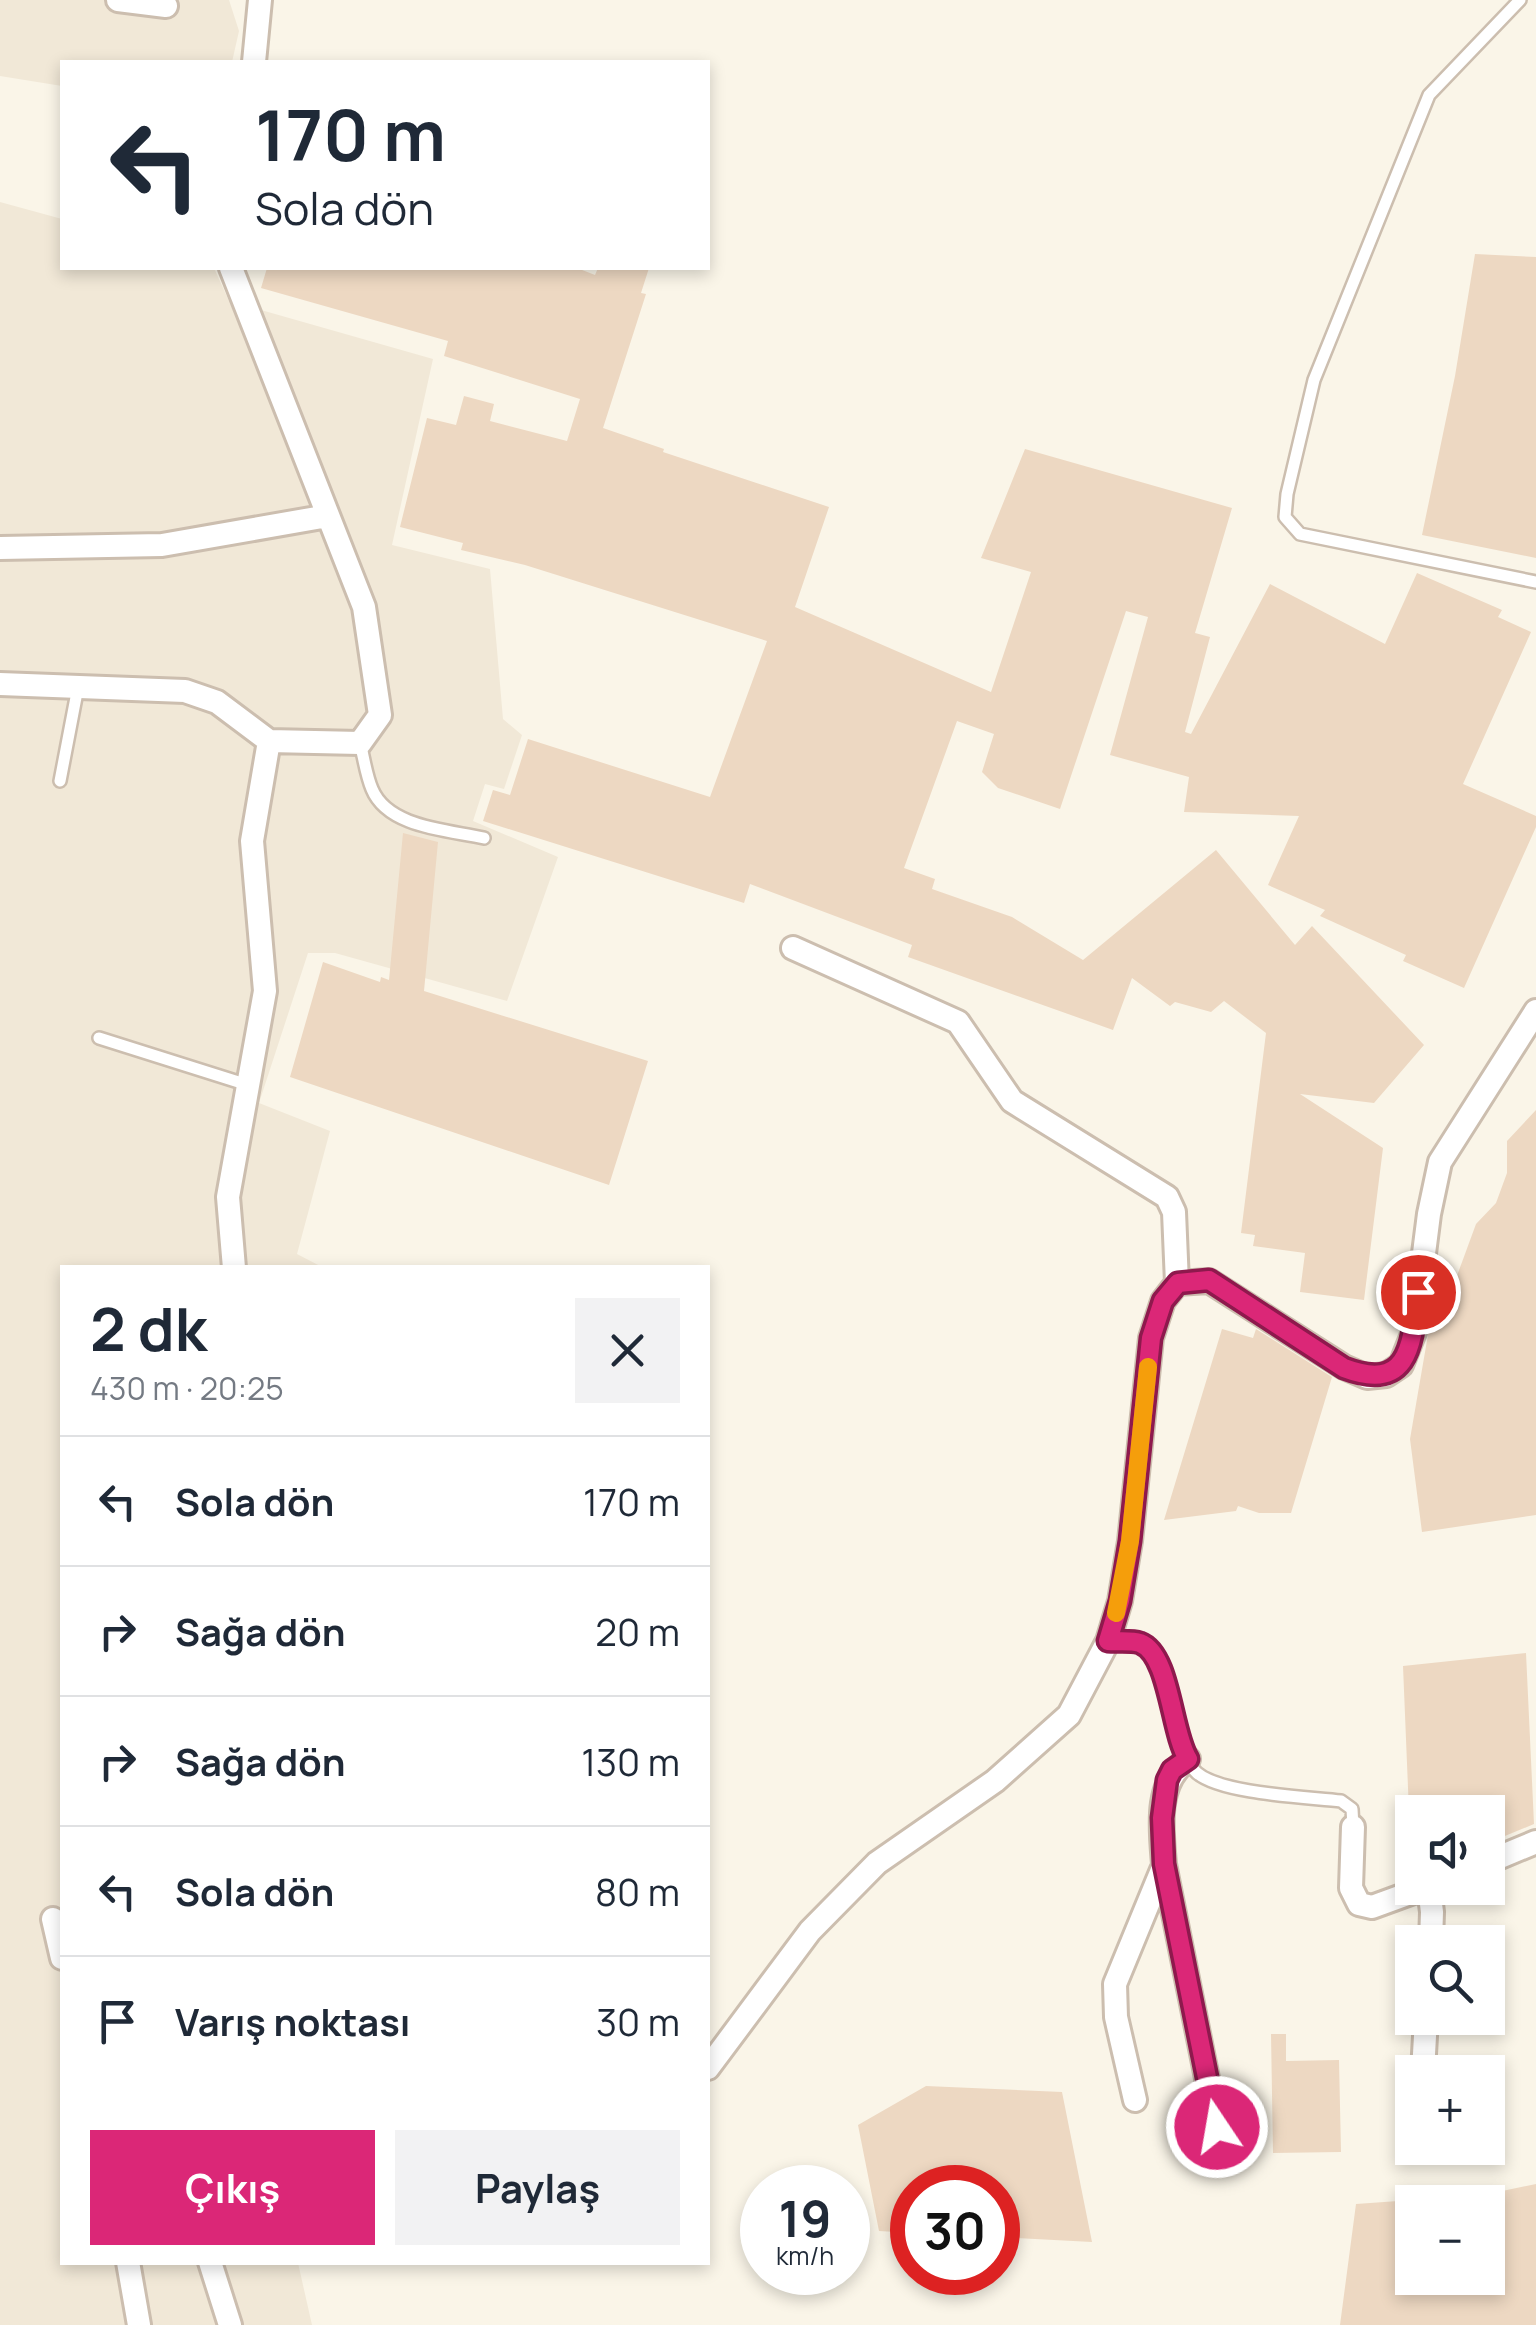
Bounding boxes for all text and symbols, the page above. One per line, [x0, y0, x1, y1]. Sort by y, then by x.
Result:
text: 170 m [255, 86, 446, 182]
icon: left [90, 100, 220, 230]
text: Sola dön [255, 177, 434, 239]
pin [1376, 1250, 1461, 1335]
icon: arrive [1391, 1265, 1446, 1320]
text: 2 dk [90, 1287, 207, 1369]
button: close [575, 1298, 680, 1403]
text: 430 m · 20:25 [90, 1366, 284, 1410]
icon: left [90, 1474, 145, 1529]
text: Sola dön [175, 1475, 334, 1527]
text: 170 m [583, 1475, 680, 1527]
icon: right [90, 1604, 145, 1659]
text: Sağa dön [175, 1605, 345, 1657]
text: 20 m [595, 1605, 680, 1657]
icon: right [90, 1734, 145, 1789]
text: Sağa dön [175, 1735, 345, 1787]
text: 130 m [581, 1735, 680, 1787]
map controls [1395, 1795, 1505, 2295]
button: sound [1395, 1795, 1505, 1905]
icon: left [90, 1864, 145, 1919]
text: Sola dön [175, 1865, 334, 1917]
text: 80 m [595, 1865, 680, 1917]
button: search [1395, 1925, 1505, 2035]
icon: arrive [90, 1994, 145, 2049]
text: Varış noktası [175, 1995, 410, 2047]
text: 30 m [596, 1995, 680, 2047]
button: + [1395, 2055, 1505, 2165]
position arrow [1165, 2075, 1269, 2179]
button: Çıkış [90, 2130, 375, 2245]
button: Paylaş [395, 2130, 680, 2245]
speed limit sign: 30 [890, 2165, 1020, 2295]
text: 19 [779, 2184, 831, 2252]
button: − [1395, 2185, 1505, 2295]
text: km/h [776, 2238, 834, 2273]

